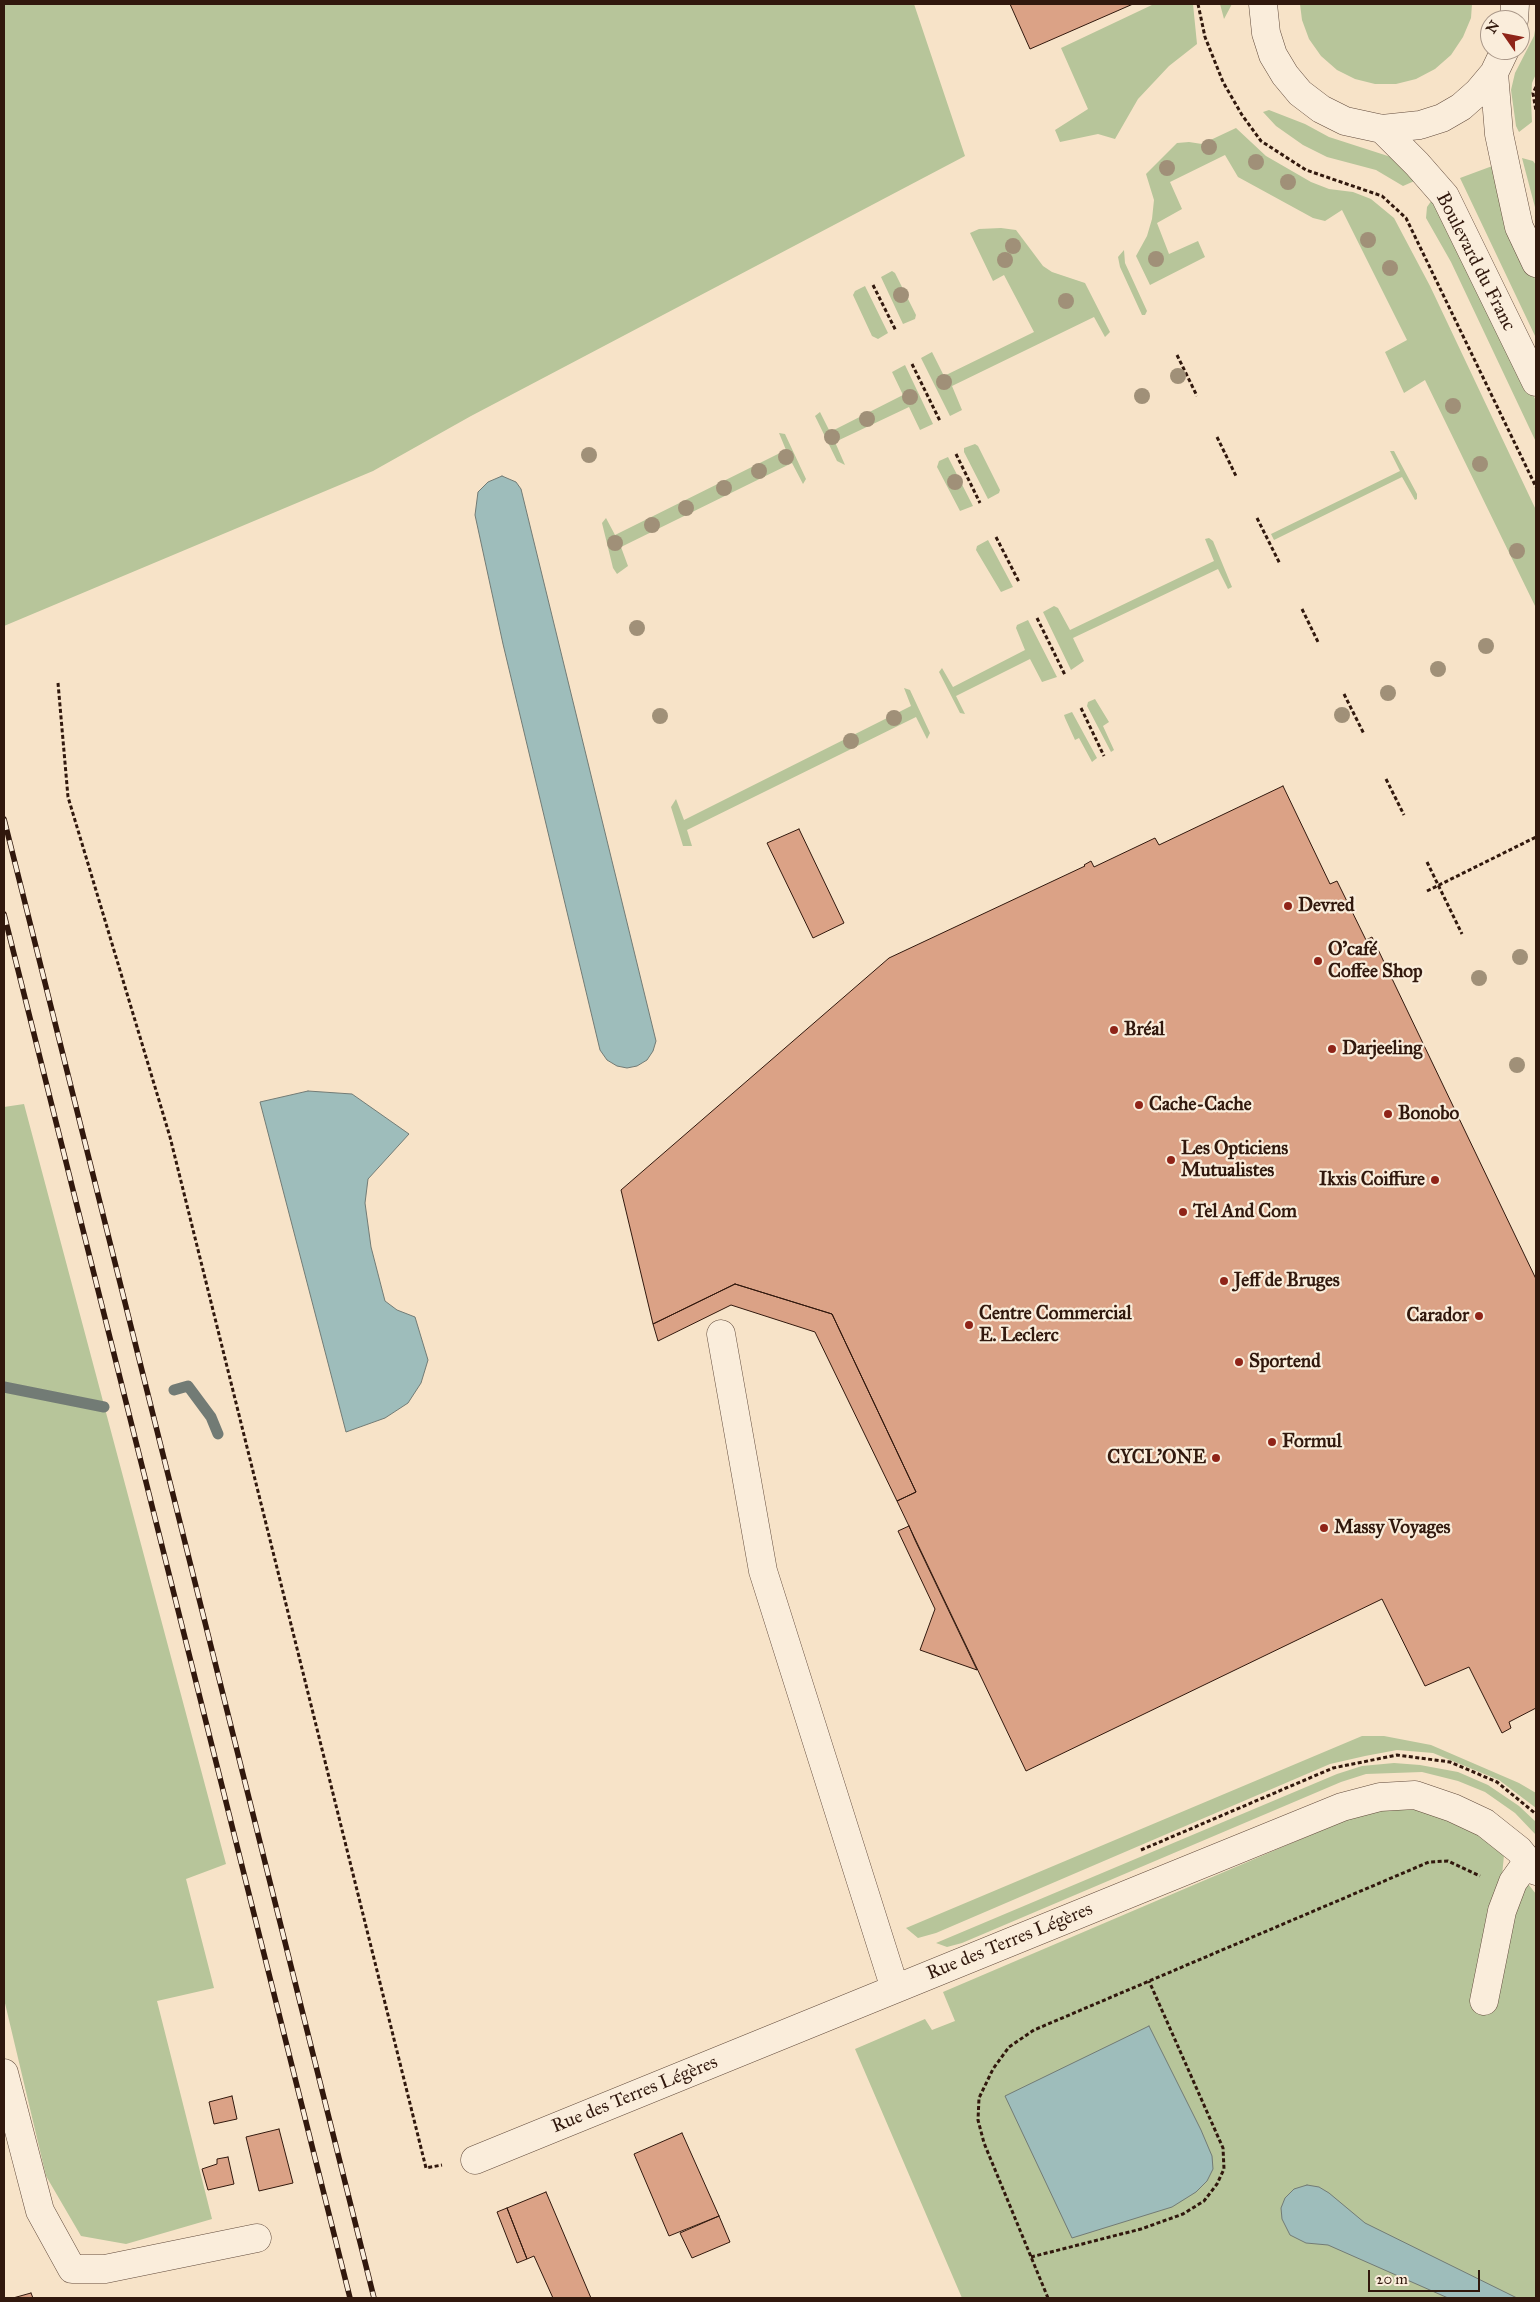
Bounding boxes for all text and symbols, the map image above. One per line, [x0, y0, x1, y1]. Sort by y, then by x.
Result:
north arrow [1480, 10, 1530, 60]
text: N [1482, 17, 1503, 37]
street label: Boulevard du Franc [1430, 189, 1520, 335]
place label: Devred [1298, 895, 1354, 917]
marker: Devred [1282, 900, 1294, 912]
place label: O'café Coffee Shop [1328, 939, 1423, 983]
marker: O'café Coffee Shop [1312, 955, 1324, 967]
place label: Bréal [1124, 1019, 1165, 1041]
marker: Bréal [1108, 1024, 1120, 1036]
place label: Darjeeling [1342, 1038, 1422, 1060]
marker: Darjeeling [1326, 1043, 1338, 1055]
place label: Cache-Cache [1149, 1094, 1252, 1116]
marker: Cache-Cache [1133, 1099, 1145, 1111]
place label: Bonobo [1398, 1103, 1459, 1125]
marker: Bonobo [1382, 1108, 1394, 1120]
place label: Les Opticiens Mutualistes [1181, 1138, 1288, 1182]
marker: Les Opticiens Mutualistes [1165, 1154, 1177, 1166]
place label: Ikxis Coiffure [1319, 1169, 1425, 1191]
marker: Ikxis Coiffure [1429, 1174, 1441, 1186]
place label: Tel And Com [1193, 1201, 1297, 1223]
marker: Tel And Com [1177, 1206, 1189, 1218]
place label: Jeff de Bruges [1234, 1270, 1340, 1292]
marker: Jeff de Bruges [1218, 1275, 1230, 1287]
place label: Centre Commercial E. Leclerc [979, 1303, 1132, 1347]
place label: Carador [1407, 1305, 1469, 1327]
marker: Carador [1473, 1310, 1485, 1322]
marker: Centre Commercial E. Leclerc [963, 1319, 975, 1331]
place label: Sportend [1249, 1351, 1321, 1373]
marker: Sportend [1233, 1356, 1245, 1368]
place label: Formul [1282, 1431, 1342, 1453]
marker: Formul [1266, 1436, 1278, 1448]
place label: CYCL'ONE [1107, 1447, 1206, 1469]
marker: CYCL'ONE [1210, 1452, 1222, 1464]
place label: Massy Voyages [1334, 1517, 1450, 1539]
marker: Massy Voyages [1318, 1522, 1330, 1534]
street label: Rue des Terres Légères [924, 1898, 1096, 1986]
street label: Rue des Terres Légères [549, 2051, 721, 2139]
scale bar [1370, 2260, 1482, 2292]
text: 20 m [1376, 2270, 1408, 2288]

